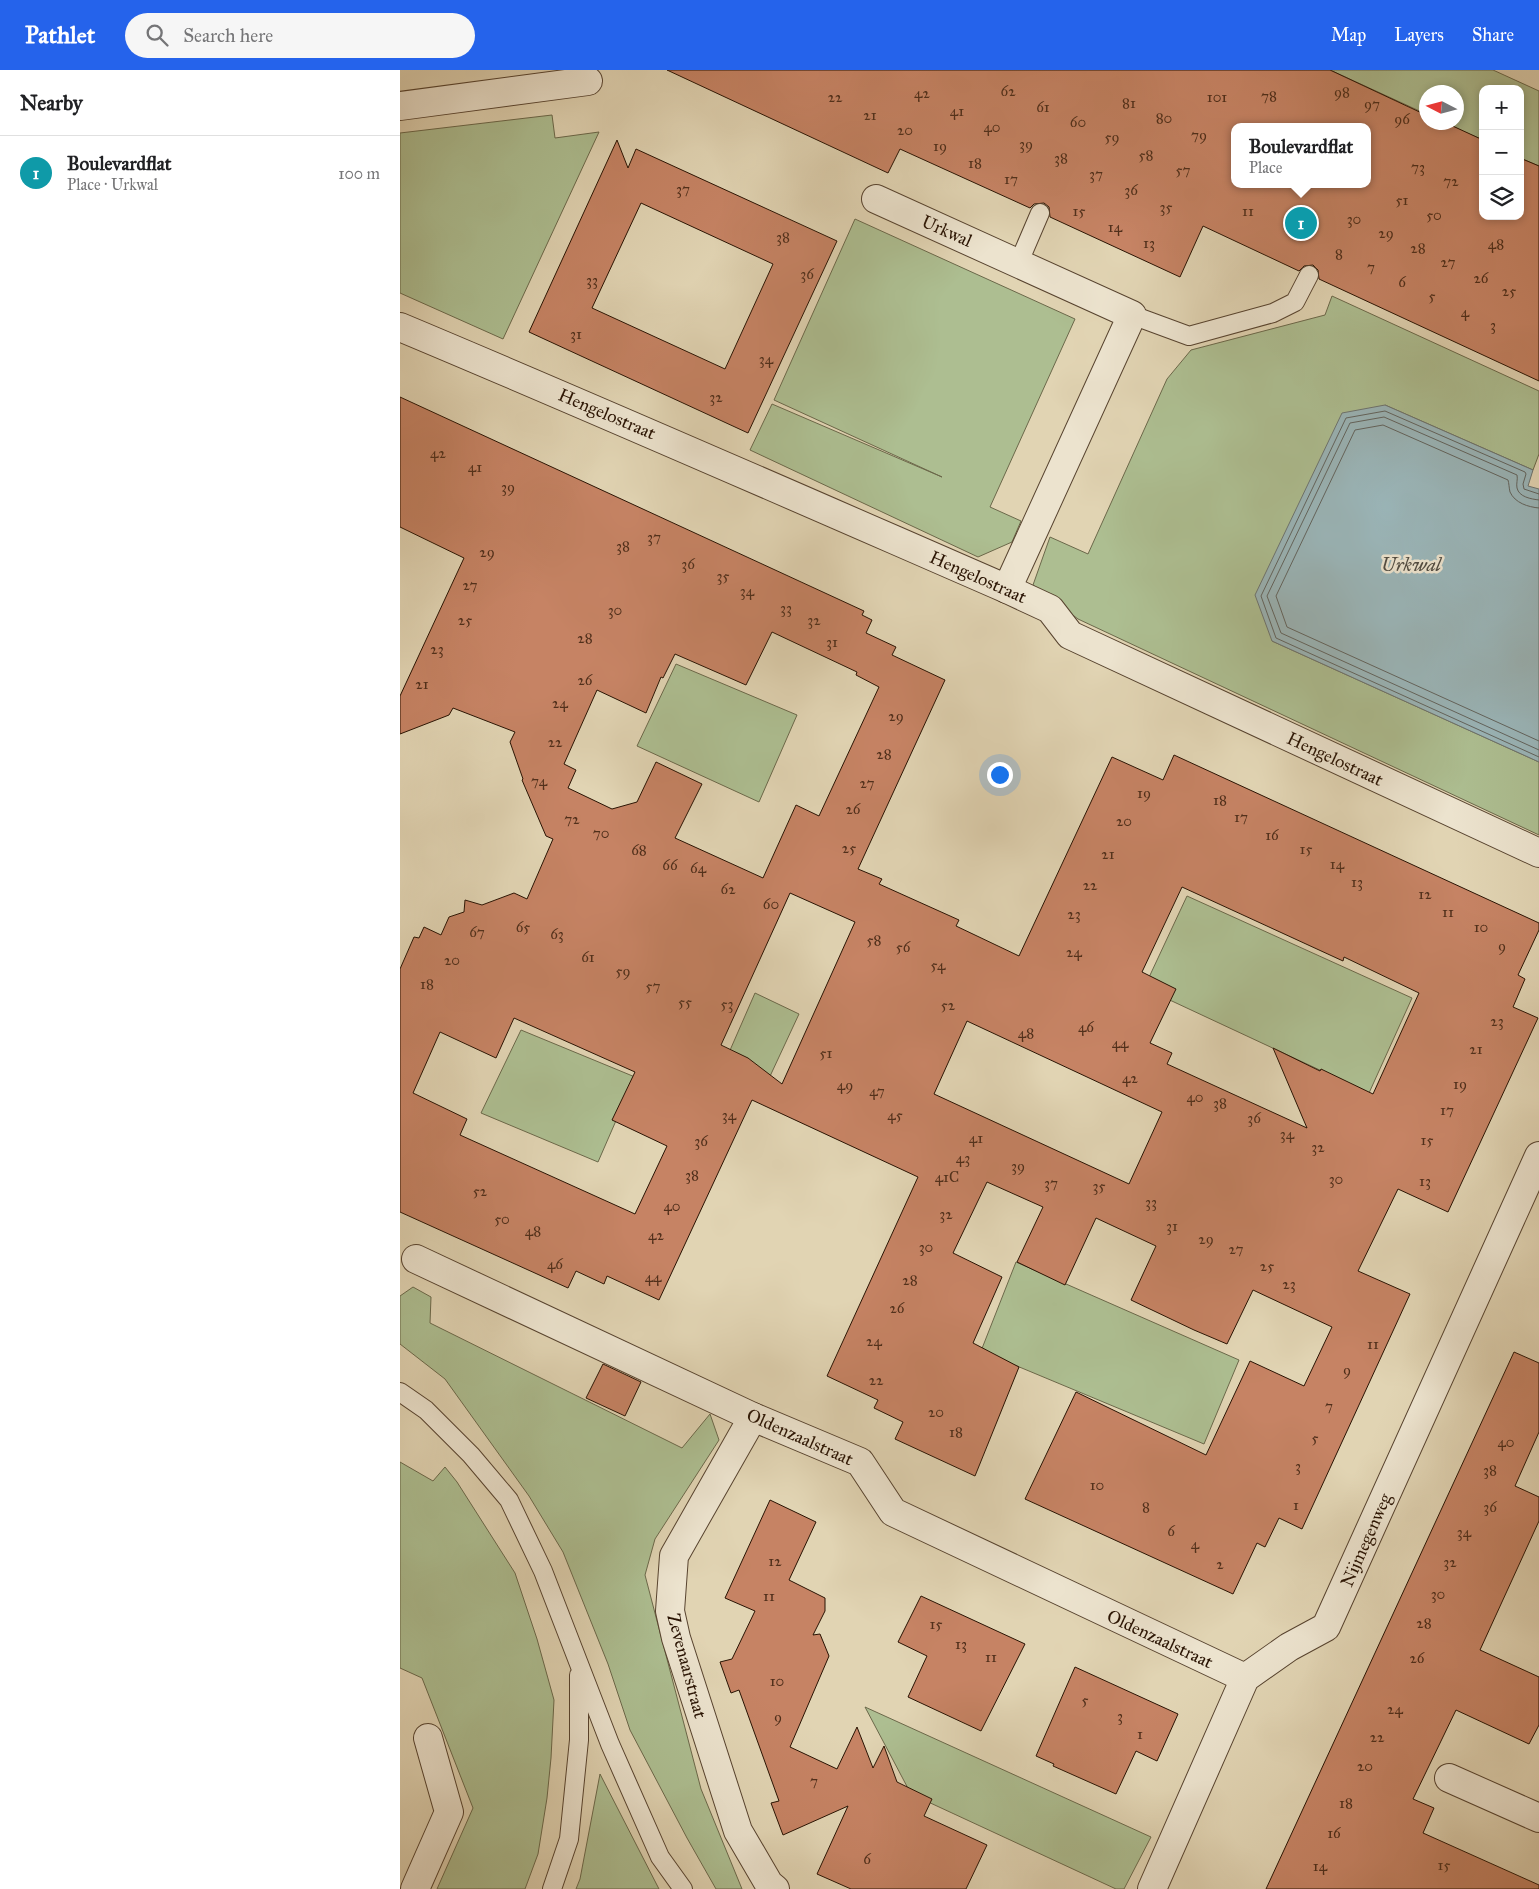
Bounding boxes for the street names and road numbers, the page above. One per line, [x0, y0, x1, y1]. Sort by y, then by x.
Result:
street label: Urkwal [918, 210, 976, 252]
street label: Hengelostraat [555, 384, 660, 446]
street label: Hengelostraat [926, 546, 1030, 609]
street label: Hengelostraat [1283, 727, 1387, 792]
street label: Oldenzaalstraat [743, 1404, 857, 1471]
street label: Nijmegenweg [1336, 1489, 1398, 1591]
street label: Oldenzaalstraat [1103, 1605, 1217, 1673]
street label: Zevenaarstraat [662, 1611, 712, 1721]

